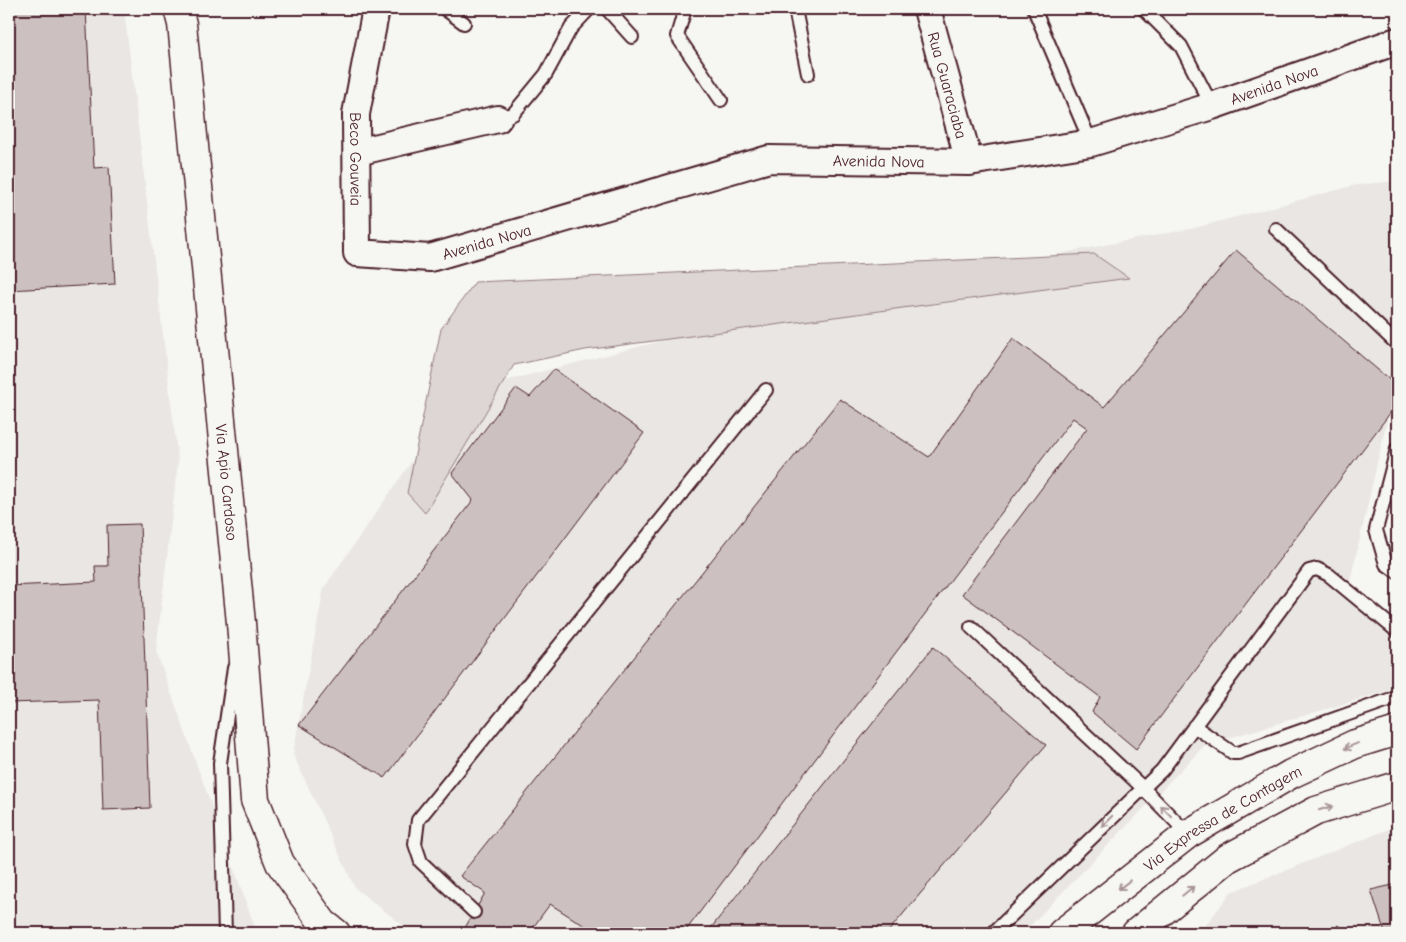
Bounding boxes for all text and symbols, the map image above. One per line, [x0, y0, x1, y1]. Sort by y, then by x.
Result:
street label: Rua Guaraciaba [924, 30, 970, 141]
street label: Avenida Nova [1228, 61, 1321, 109]
street label: Beco Gouveia [346, 112, 365, 206]
street label: Avenida Nova [833, 152, 925, 171]
street label: Avenida Nova [440, 221, 533, 264]
street label: Via Apio Cardoso [211, 423, 241, 541]
one-way arrow [1344, 742, 1359, 752]
street label: Via Expressa de Contagem [1141, 762, 1305, 875]
one-way arrow [1318, 802, 1334, 812]
one-way arrow [1160, 805, 1172, 817]
one-way arrow [1101, 814, 1113, 827]
one-way arrow [1117, 880, 1131, 890]
one-way arrow [1181, 886, 1194, 897]

